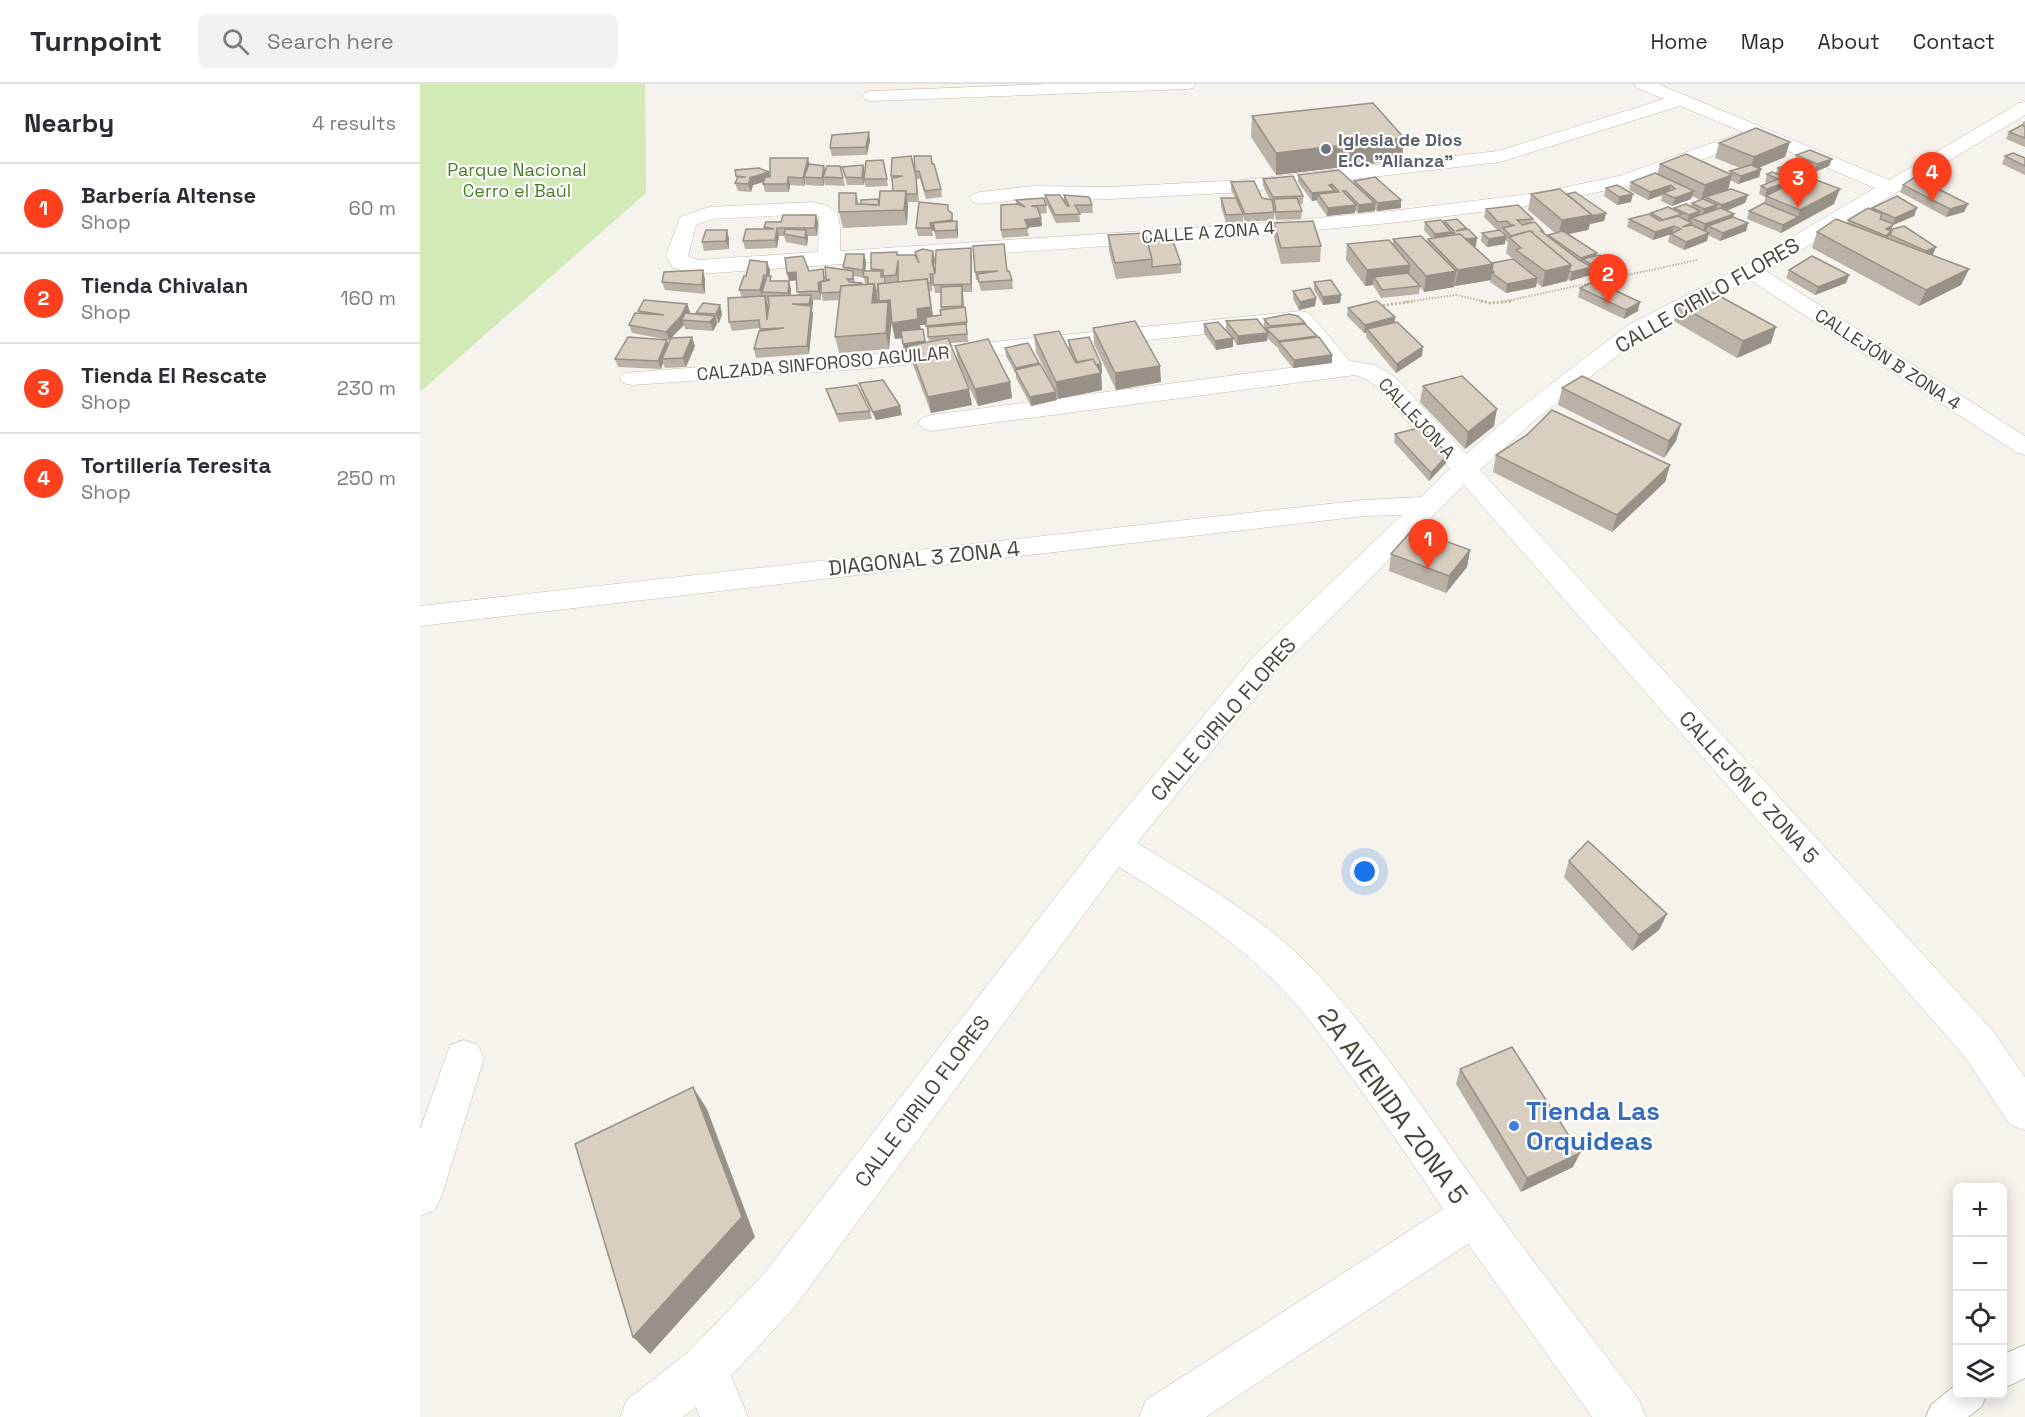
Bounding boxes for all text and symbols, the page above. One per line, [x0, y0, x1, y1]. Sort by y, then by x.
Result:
search box [198, 14, 618, 68]
text: Turnpoint [30, 23, 162, 59]
icon: search [219, 25, 252, 58]
text: Search here [267, 27, 394, 55]
text: Home [1650, 28, 1708, 55]
text: Map [1741, 28, 1785, 55]
text: About [1818, 28, 1880, 55]
text: Contact [1913, 28, 1995, 55]
text: Nearby [24, 106, 114, 140]
text: 4 results [312, 110, 396, 136]
place label: Iglesia de Dios E.C. "Alianza" [1338, 128, 1462, 172]
marker: Iglesia de Dios E.C. "Alianza" [1319, 142, 1333, 156]
pin: 4 [1912, 152, 1952, 202]
park label: Parque Nacional Cerro el Baúl [447, 158, 587, 202]
pin: 3 [1778, 158, 1818, 208]
text: Barbería Altense [81, 181, 256, 209]
text: 1 [39, 195, 48, 221]
text: 60 m [349, 195, 396, 221]
text: Shop [81, 209, 131, 235]
street label: CALLE A ZONA 4 [1140, 216, 1276, 248]
street label: CALLE CIRILO FLORES [1610, 231, 1804, 359]
pin: 2 [1588, 254, 1628, 304]
text: Tienda Chivalan [81, 271, 248, 299]
text: 2 [38, 285, 49, 311]
text: 160 m [340, 285, 396, 311]
text: Shop [81, 299, 131, 325]
street label: CALLEJÓN B ZONA 4 [1811, 303, 1965, 415]
street label: CALZADA SINFOROSO AGUILAR [696, 340, 950, 386]
text: Tienda El Rescate [81, 361, 267, 389]
street label: CALLEJON A [1374, 373, 1460, 463]
text: 3 [37, 375, 50, 401]
text: 230 m [337, 375, 396, 401]
text: Shop [81, 389, 131, 415]
text: Tortillería Teresita [81, 451, 271, 479]
text: 4 [37, 465, 50, 491]
text: 250 m [337, 465, 396, 491]
text: Shop [81, 479, 131, 505]
pin: 1 [1408, 520, 1448, 569]
street label: DIAGONAL 3 ZONA 4 [827, 534, 1021, 582]
street label: CALLE CIRILO FLORES [1144, 631, 1302, 807]
street label: CALLEJÓN C ZONA 5 [1673, 705, 1825, 869]
your location [1350, 857, 1379, 886]
street label: 2A AVENIDA ZONA 5 [1310, 1001, 1476, 1211]
street label: CALLE CIRILO FLORES [848, 1010, 996, 1192]
place label: Tienda Las Orquideas [1526, 1094, 1660, 1158]
marker: Tienda Las Orquideas [1507, 1119, 1521, 1133]
map controls [1953, 1183, 2007, 1399]
button: + [1953, 1183, 2007, 1237]
button: − [1953, 1237, 2007, 1291]
button: locate [1953, 1291, 2007, 1345]
button: layers [1953, 1345, 2007, 1399]

